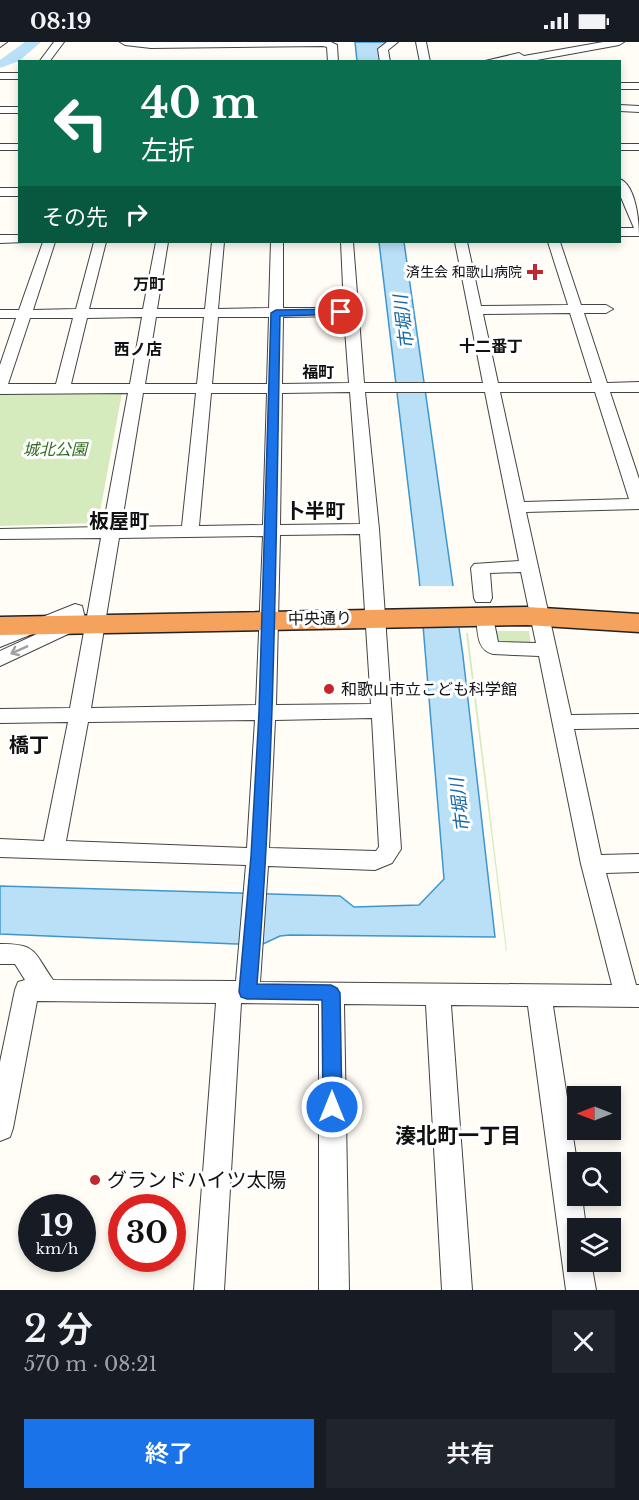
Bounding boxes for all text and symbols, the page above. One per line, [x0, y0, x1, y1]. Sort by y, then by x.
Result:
text: 08:19 [30, 8, 91, 35]
text: 40 m [141, 77, 258, 129]
icon: left [42, 84, 120, 162]
text: 左折 [141, 134, 195, 167]
icon: right [120, 198, 153, 231]
text: その先 [42, 204, 108, 231]
place label: 済生会 和歌山病院 [406, 263, 522, 281]
marker: 済生会 和歌山病院 [526, 263, 544, 281]
district label: 万町 [133, 274, 165, 294]
pin [315, 286, 366, 337]
water label: 市堀川 [390, 292, 418, 350]
icon: arrive [324, 295, 357, 328]
district label: 十二番丁 [459, 336, 523, 356]
district label: 西ノ店 [114, 339, 162, 359]
district label: 福町 [302, 362, 334, 382]
park label: 城北公園 [23, 439, 89, 459]
district label: 卜半町 [285, 499, 345, 523]
district label: 板屋町 [89, 509, 149, 533]
street label: 中央通り [288, 607, 352, 629]
one-way arrow [11, 644, 29, 656]
place label: 和歌山市立こども科学館 [341, 679, 517, 699]
marker: 和歌山市立こども科学館 [322, 682, 336, 696]
district label: 橋丁 [9, 733, 49, 757]
water label: 市堀川 [446, 775, 474, 833]
position arrow [300, 1075, 364, 1139]
north arrow [567, 1086, 621, 1140]
map controls [567, 1086, 621, 1272]
district label: 湊北町一丁目 [395, 1123, 521, 1149]
button: search [567, 1152, 621, 1206]
place label: グランドハイツ太陽 [107, 1168, 287, 1192]
marker: グランドハイツ太陽 [88, 1173, 102, 1187]
speed limit sign: 30 [108, 1194, 186, 1272]
text: 19 [40, 1207, 74, 1244]
button: layers [567, 1218, 621, 1272]
text: km/h [36, 1239, 78, 1258]
text: 2 分 [24, 1307, 93, 1352]
button: close [552, 1310, 615, 1373]
text: 570 m · 08:21 [24, 1352, 157, 1376]
button: 終了 [24, 1419, 314, 1488]
button: 共有 [326, 1419, 615, 1488]

